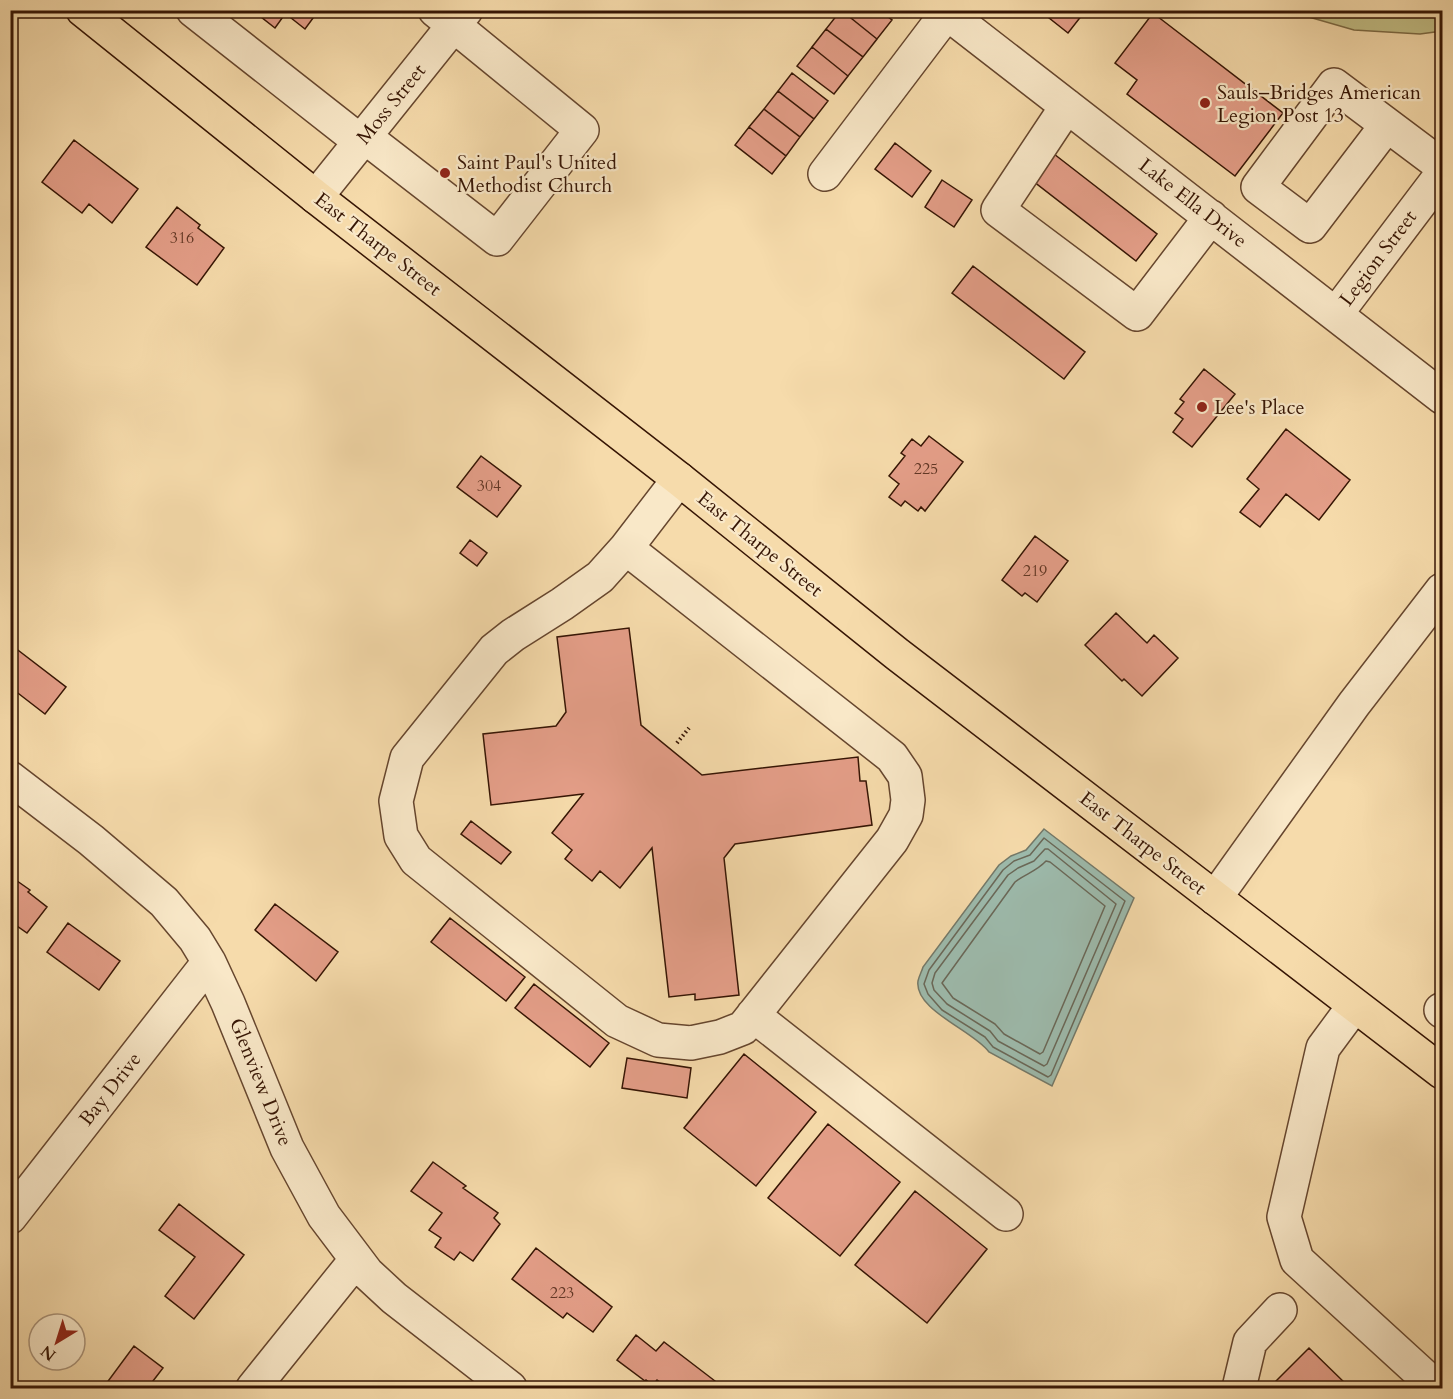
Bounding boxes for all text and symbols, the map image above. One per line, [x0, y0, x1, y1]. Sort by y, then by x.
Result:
street label: Moss Street [350, 57, 432, 150]
place label: Sauls–Bridges American Legion Post 13 [1217, 79, 1422, 129]
marker: Sauls–Bridges American Legion Post 13 [1198, 96, 1212, 110]
place label: Saint Paul's United Methodist Church [457, 149, 617, 199]
street label: Lake Ella Drive [1133, 152, 1253, 254]
marker: Saint Paul's United Methodist Church [438, 166, 452, 180]
street label: East Tharpe Street [309, 186, 448, 303]
street label: Legion Street [1333, 204, 1423, 312]
house number: 316 [170, 227, 194, 249]
place label: Lee's Place [1214, 394, 1305, 421]
marker: Lee's Place [1195, 400, 1209, 414]
house number: 225 [914, 458, 938, 480]
house number: 304 [477, 475, 501, 497]
street label: East Tharpe Street [692, 485, 829, 603]
house number: 219 [1023, 560, 1047, 582]
street label: East Tharpe Street [1074, 785, 1213, 902]
street label: Glenview Drive [223, 1014, 299, 1150]
street label: Bay Drive [73, 1047, 147, 1131]
house number: 223 [550, 1282, 574, 1304]
north arrow [27, 1312, 87, 1372]
text: N [36, 1340, 61, 1366]

